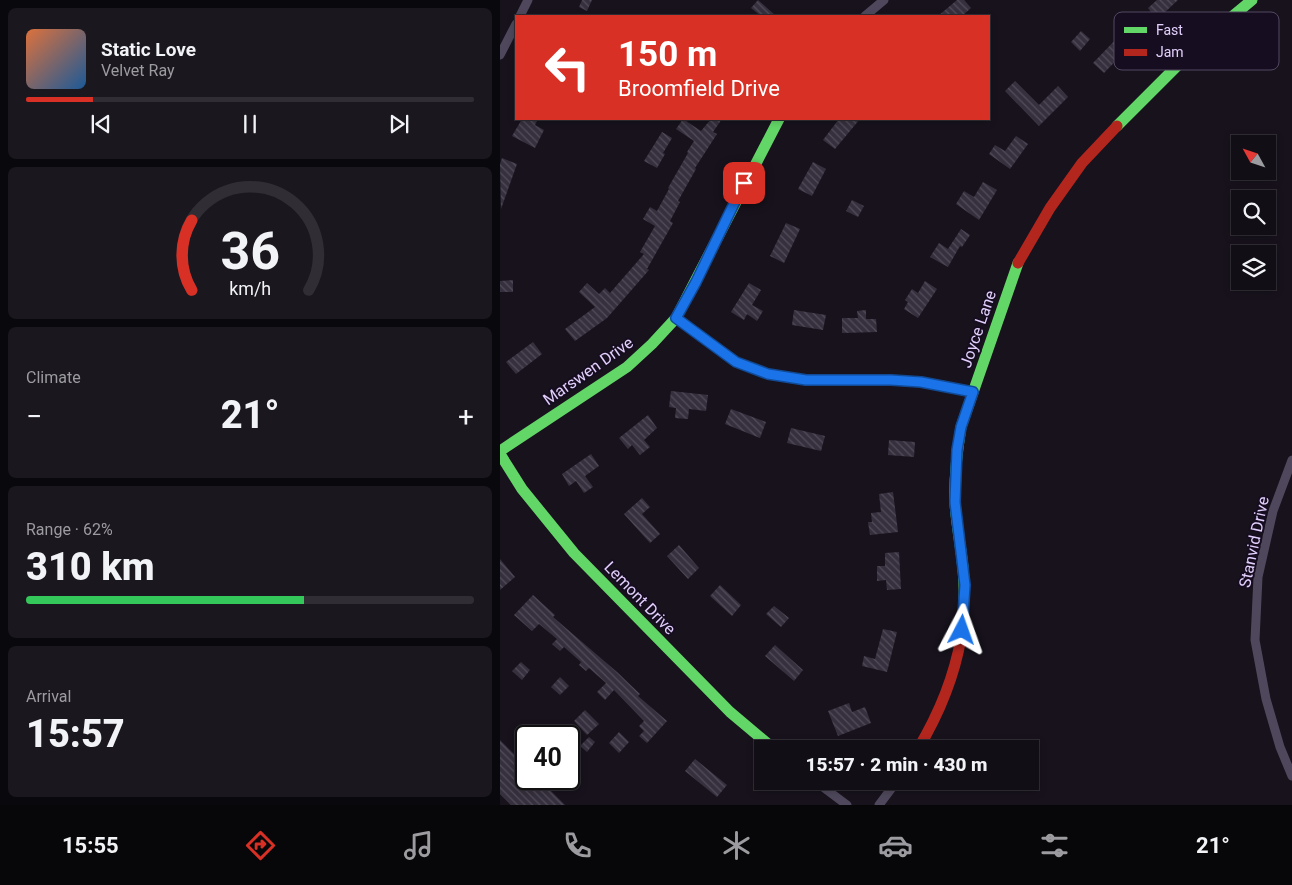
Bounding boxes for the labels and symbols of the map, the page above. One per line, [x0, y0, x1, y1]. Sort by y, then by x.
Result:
legend [1114, 12, 1279, 70]
text: Fast [1156, 22, 1183, 38]
text: Jam [1156, 44, 1184, 60]
north arrow [1231, 135, 1276, 180]
pin [723, 162, 765, 204]
street label: Joyce Lane [956, 288, 1000, 370]
street label: Marswen Drive [539, 333, 637, 409]
street label: Stanvid Drive [1235, 495, 1273, 589]
street label: Lemont Drive [600, 558, 680, 638]
position arrow [935, 603, 987, 655]
speed limit sign: 40 [515, 725, 580, 790]

